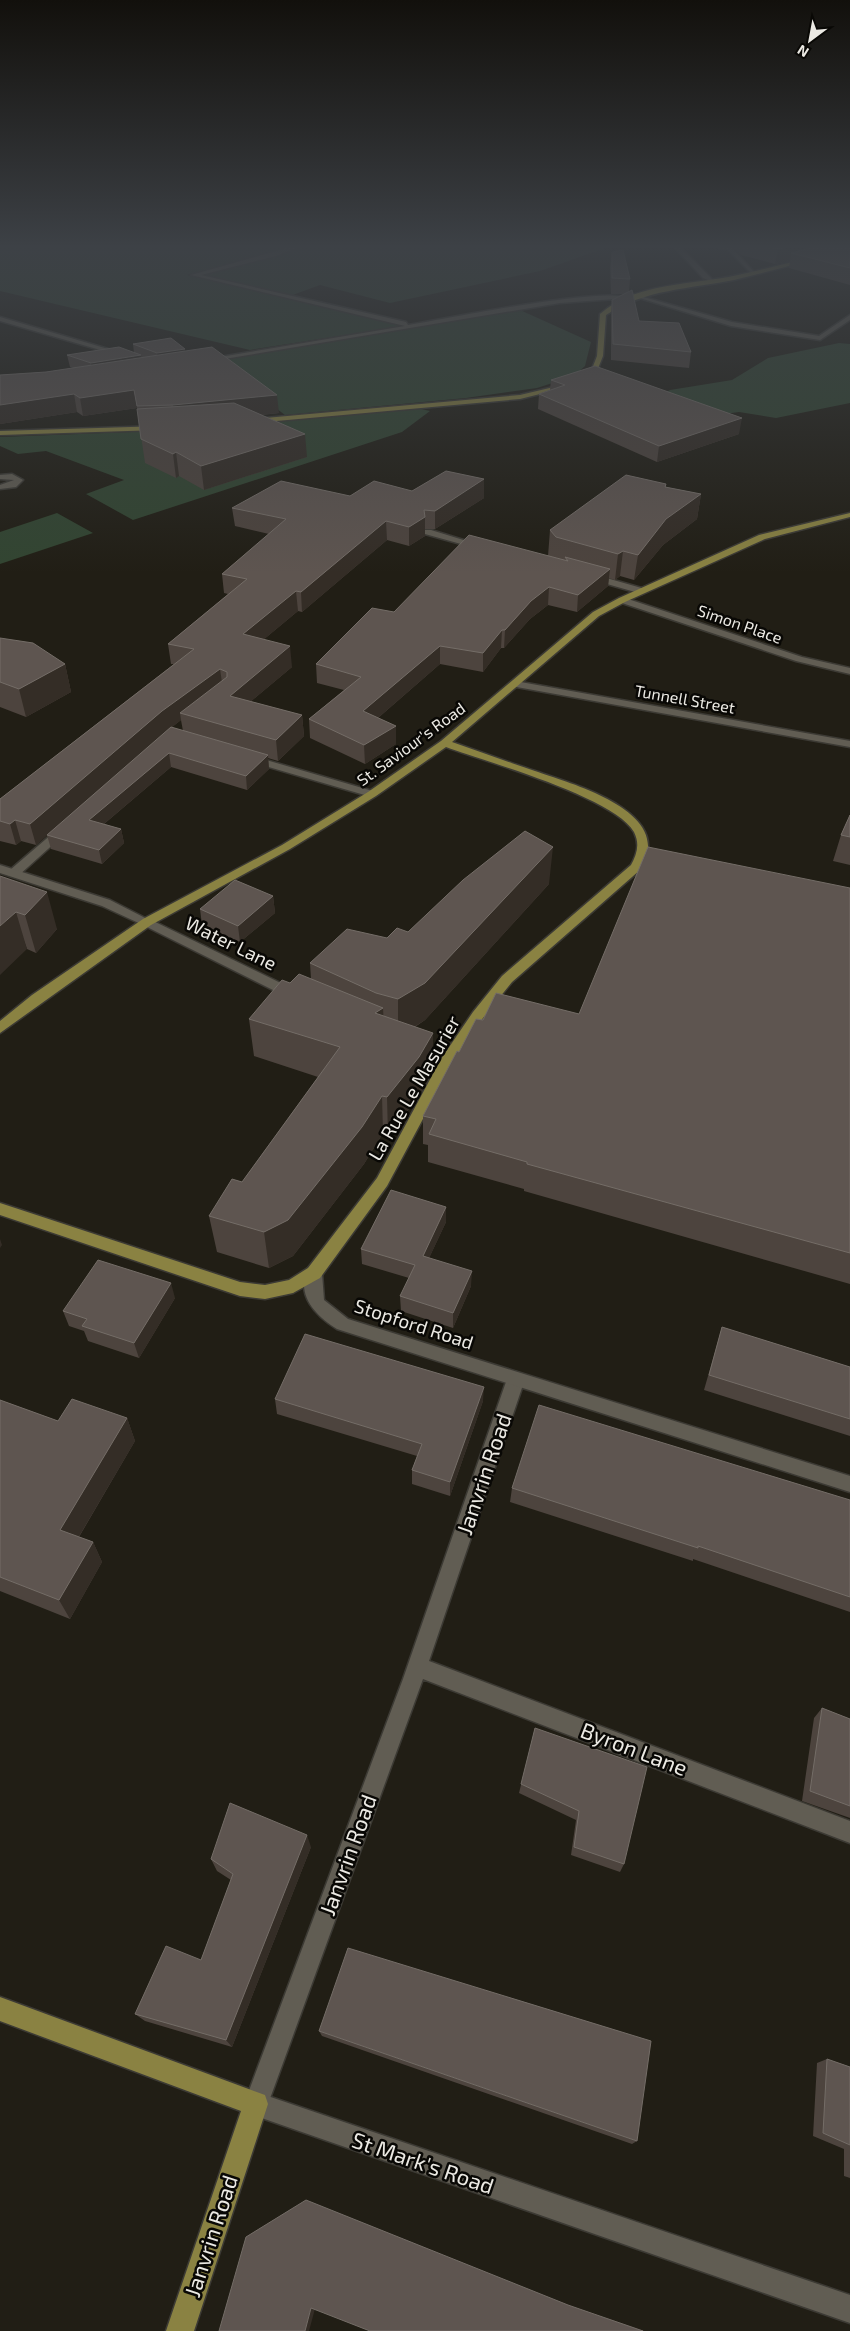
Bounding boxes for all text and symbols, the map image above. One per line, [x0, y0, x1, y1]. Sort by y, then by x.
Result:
north arrow [785, 15, 835, 65]
text: N [794, 42, 812, 61]
street label: Simon Place [695, 600, 785, 647]
street label: Tunnell Street [634, 680, 737, 717]
street label: St. Saviour's Road [353, 698, 468, 789]
street label: Water Lane [182, 911, 281, 974]
street label: La Rue Le Masurier [363, 1011, 465, 1164]
street label: Stopford Road [352, 1293, 477, 1354]
street label: Janvrin Road [450, 1410, 516, 1538]
street label: Byron Lane [577, 1716, 691, 1780]
street label: Janvrin Road [313, 1791, 381, 1919]
street label: St Mark's Road [349, 2126, 498, 2198]
street label: Janvrin Road [178, 2171, 242, 2300]

